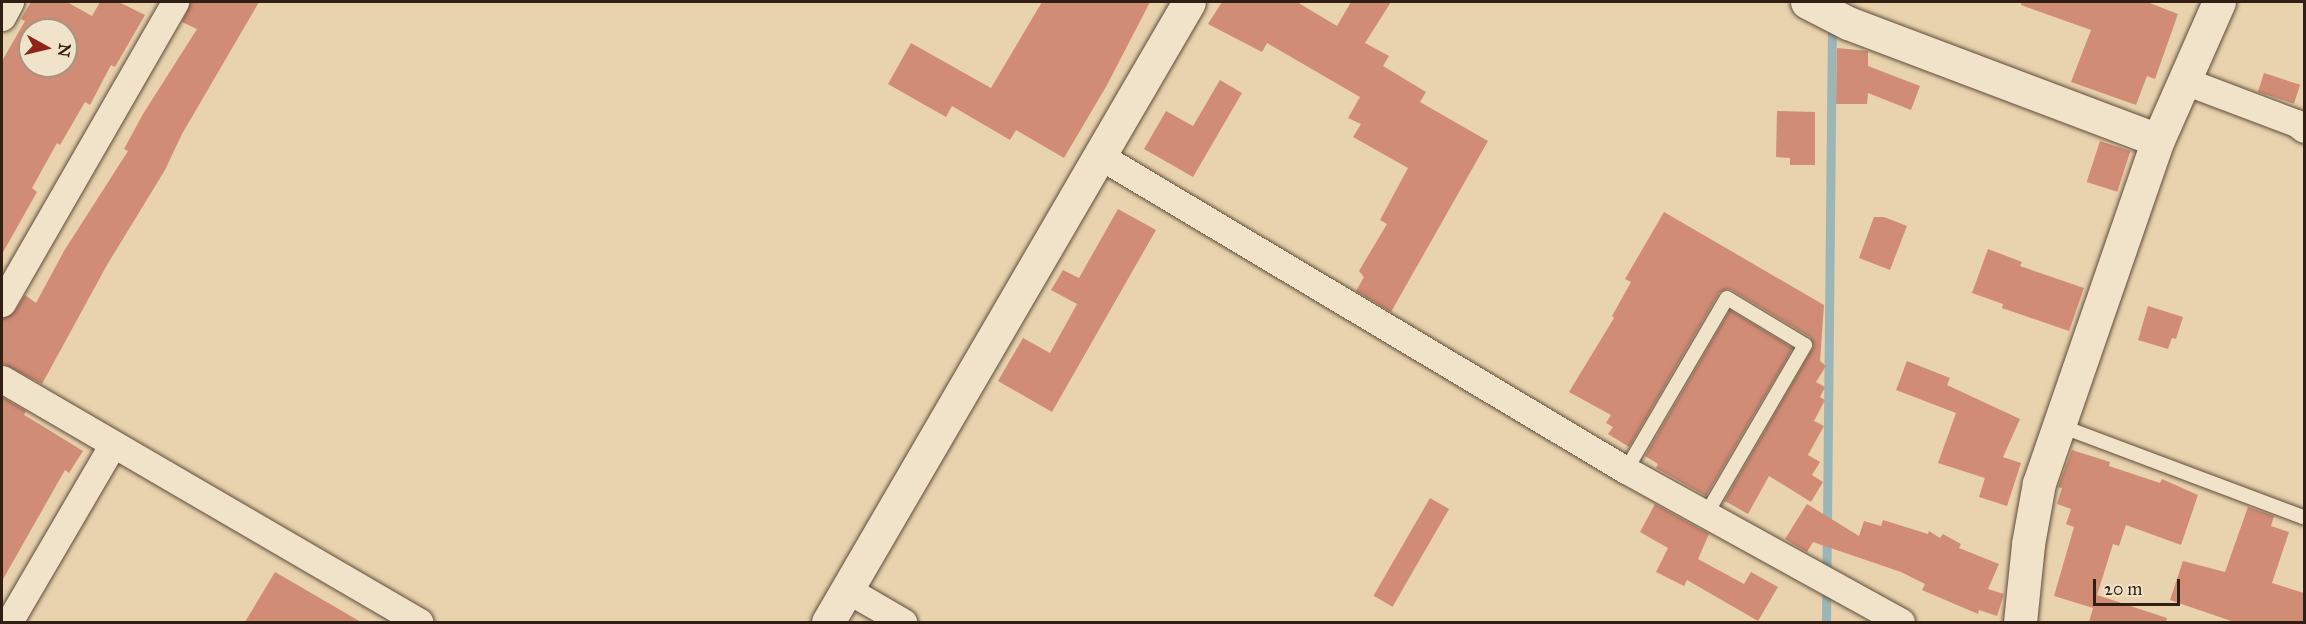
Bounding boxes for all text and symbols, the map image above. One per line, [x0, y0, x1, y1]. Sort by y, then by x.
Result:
north arrow [18, 18, 78, 78]
text: N [54, 42, 75, 58]
scale bar [2096, 567, 2183, 605]
text: 20 m [2104, 578, 2142, 600]

